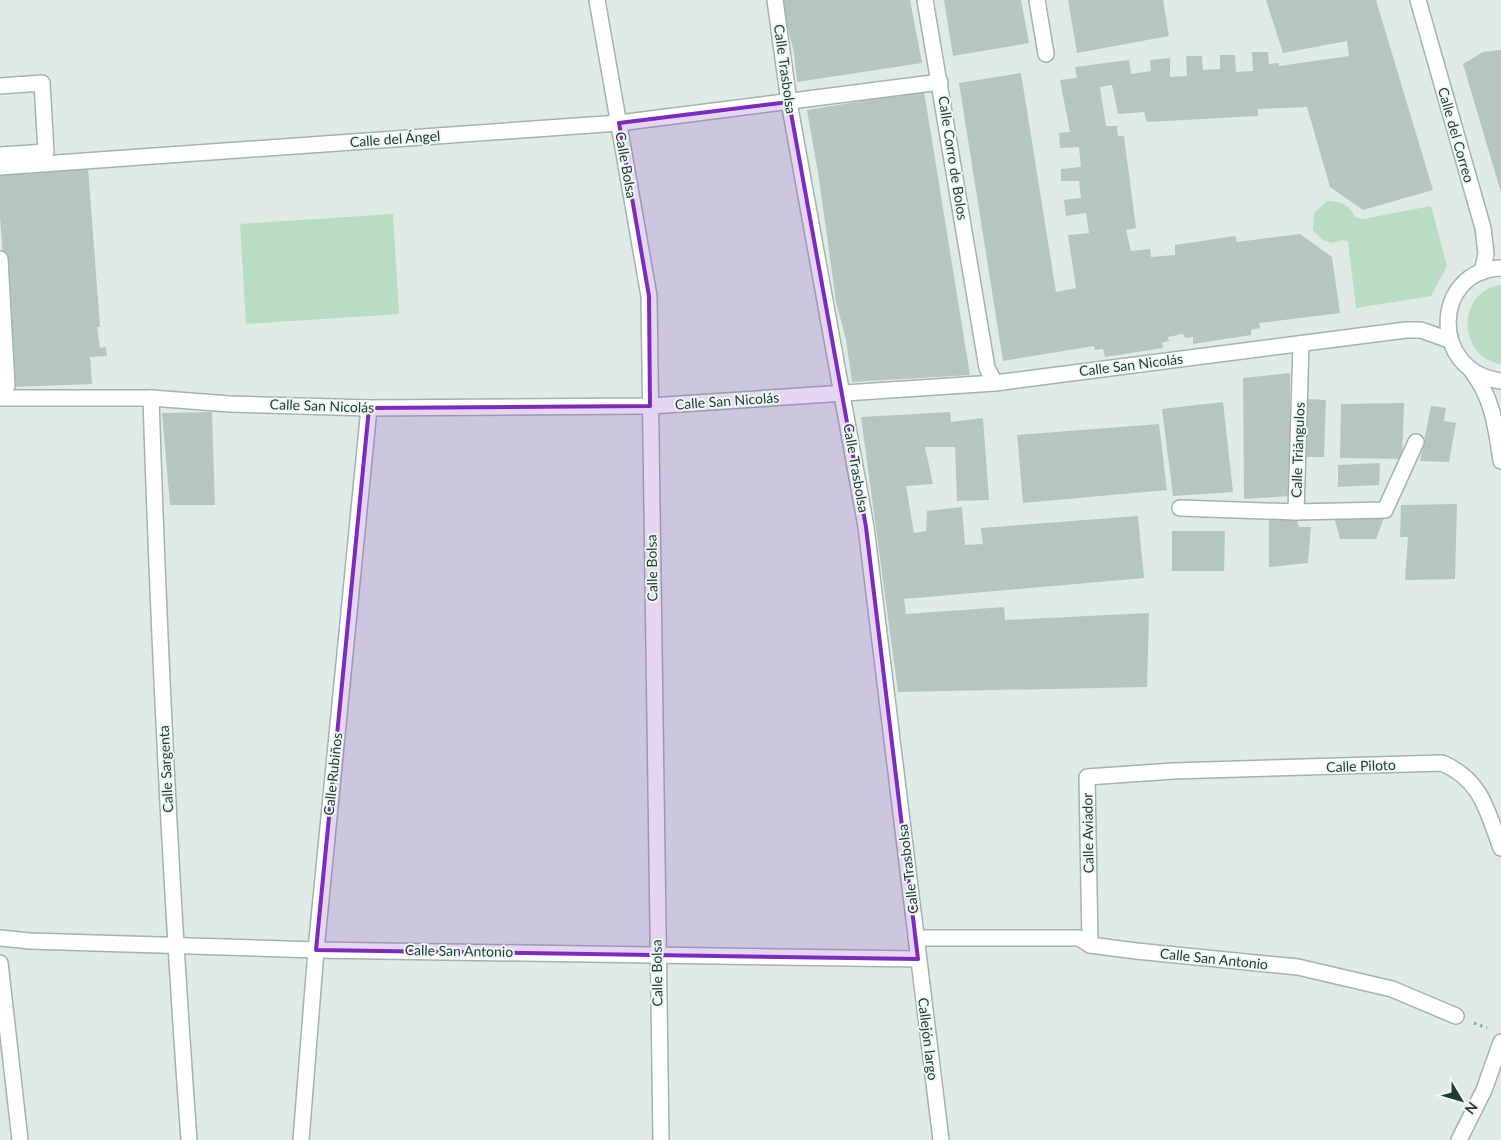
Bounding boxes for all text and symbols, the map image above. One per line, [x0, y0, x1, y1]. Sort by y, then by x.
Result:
street label: Calle Trasbolsa [771, 23, 800, 115]
street label: Calle del Correo [1435, 85, 1478, 185]
street label: Calle Corro de Bolos [935, 95, 972, 221]
street label: Calle del Ángel [349, 127, 441, 150]
street label: Calle Bolsa [612, 130, 641, 199]
street label: Calle San Nicolás [1078, 350, 1184, 379]
street label: Calle San Nicolás [674, 388, 780, 413]
street label: Calle San Nicolás [269, 395, 375, 416]
street label: Calle Triángulos [1287, 402, 1308, 498]
street label: Calle Trasbolsa [840, 422, 873, 514]
street label: Calle Bolsa [642, 534, 661, 602]
street label: Calle Sargenta [155, 725, 176, 813]
street label: Calle Rubiños [320, 732, 345, 816]
street label: Calle Piloto [1326, 756, 1396, 775]
street label: Calle Aviador [1078, 792, 1097, 874]
street label: Calle Trasbolsa [894, 823, 921, 915]
street label: Calle Bolsa [647, 939, 666, 1007]
street label: Calle San Antonio [405, 941, 513, 960]
street label: Calle San Antonio [1159, 944, 1269, 973]
street label: Callejón largo [915, 997, 942, 1081]
north arrow [1436, 1075, 1486, 1125]
text: N [1462, 1099, 1482, 1118]

